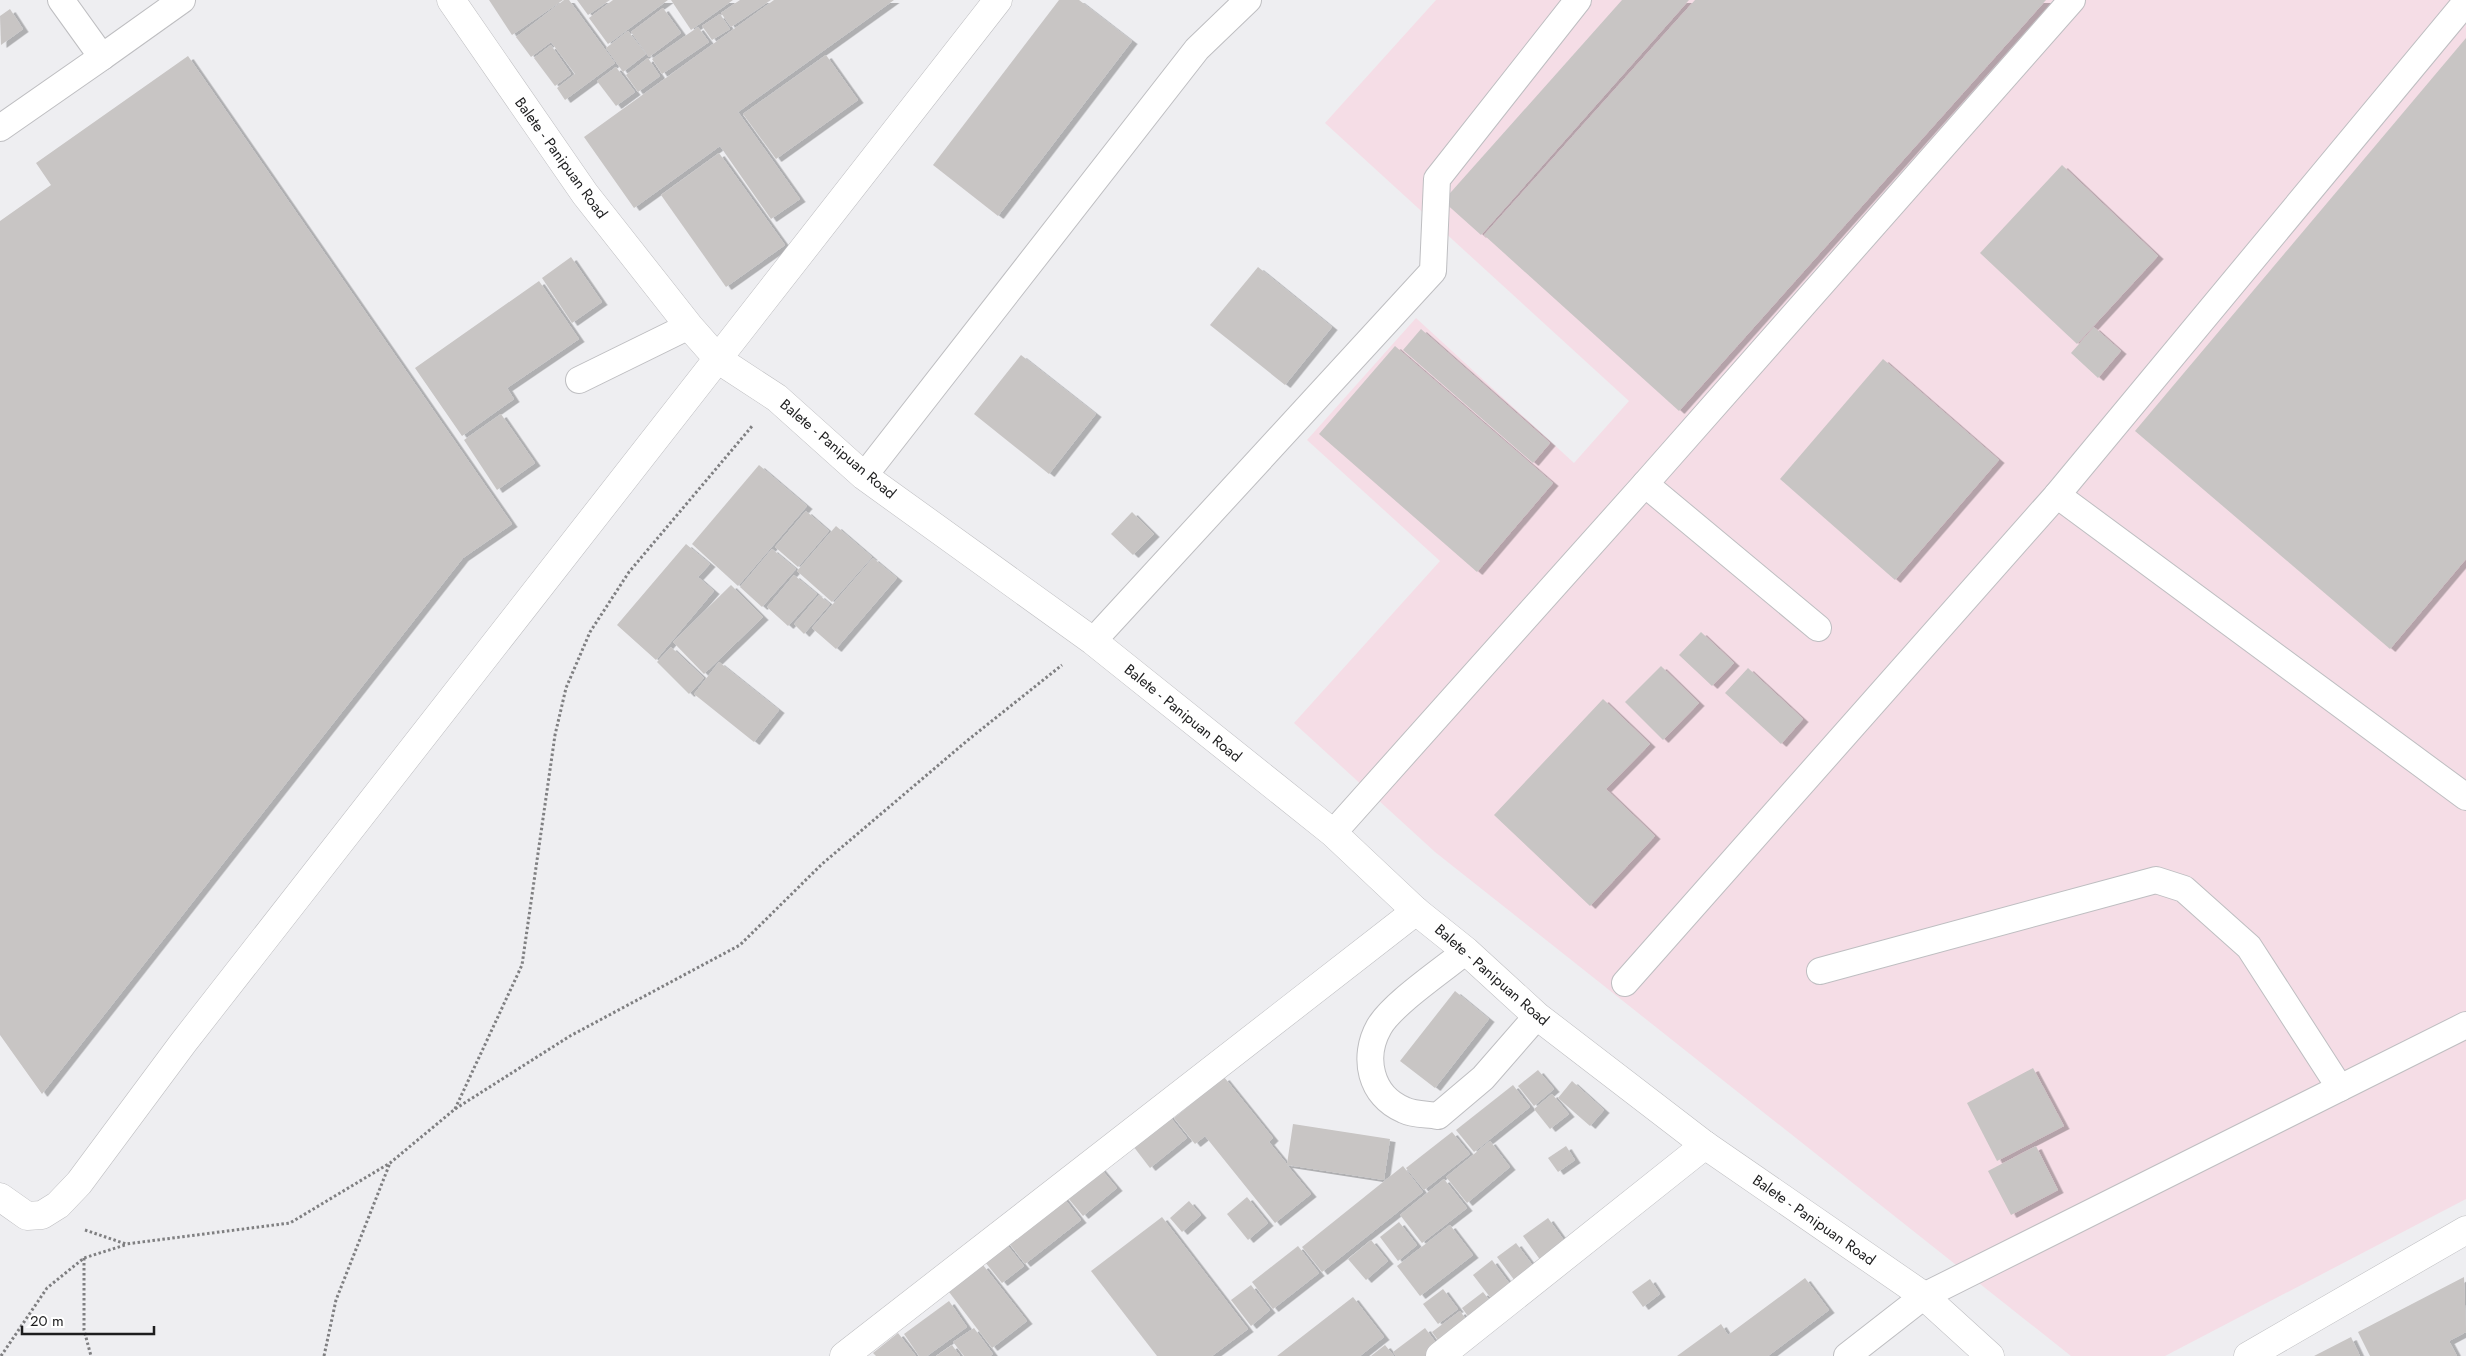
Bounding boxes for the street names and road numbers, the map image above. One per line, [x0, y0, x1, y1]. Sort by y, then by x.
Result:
street label: Balete - Panipuan Road [509, 93, 613, 223]
street label: Balete - Panipuan Road [775, 394, 901, 504]
street label: Balete - Panipuan Road [1120, 659, 1246, 767]
street label: Balete - Panipuan Road [1430, 919, 1554, 1031]
street label: Balete - Panipuan Road [1748, 1169, 1880, 1271]

